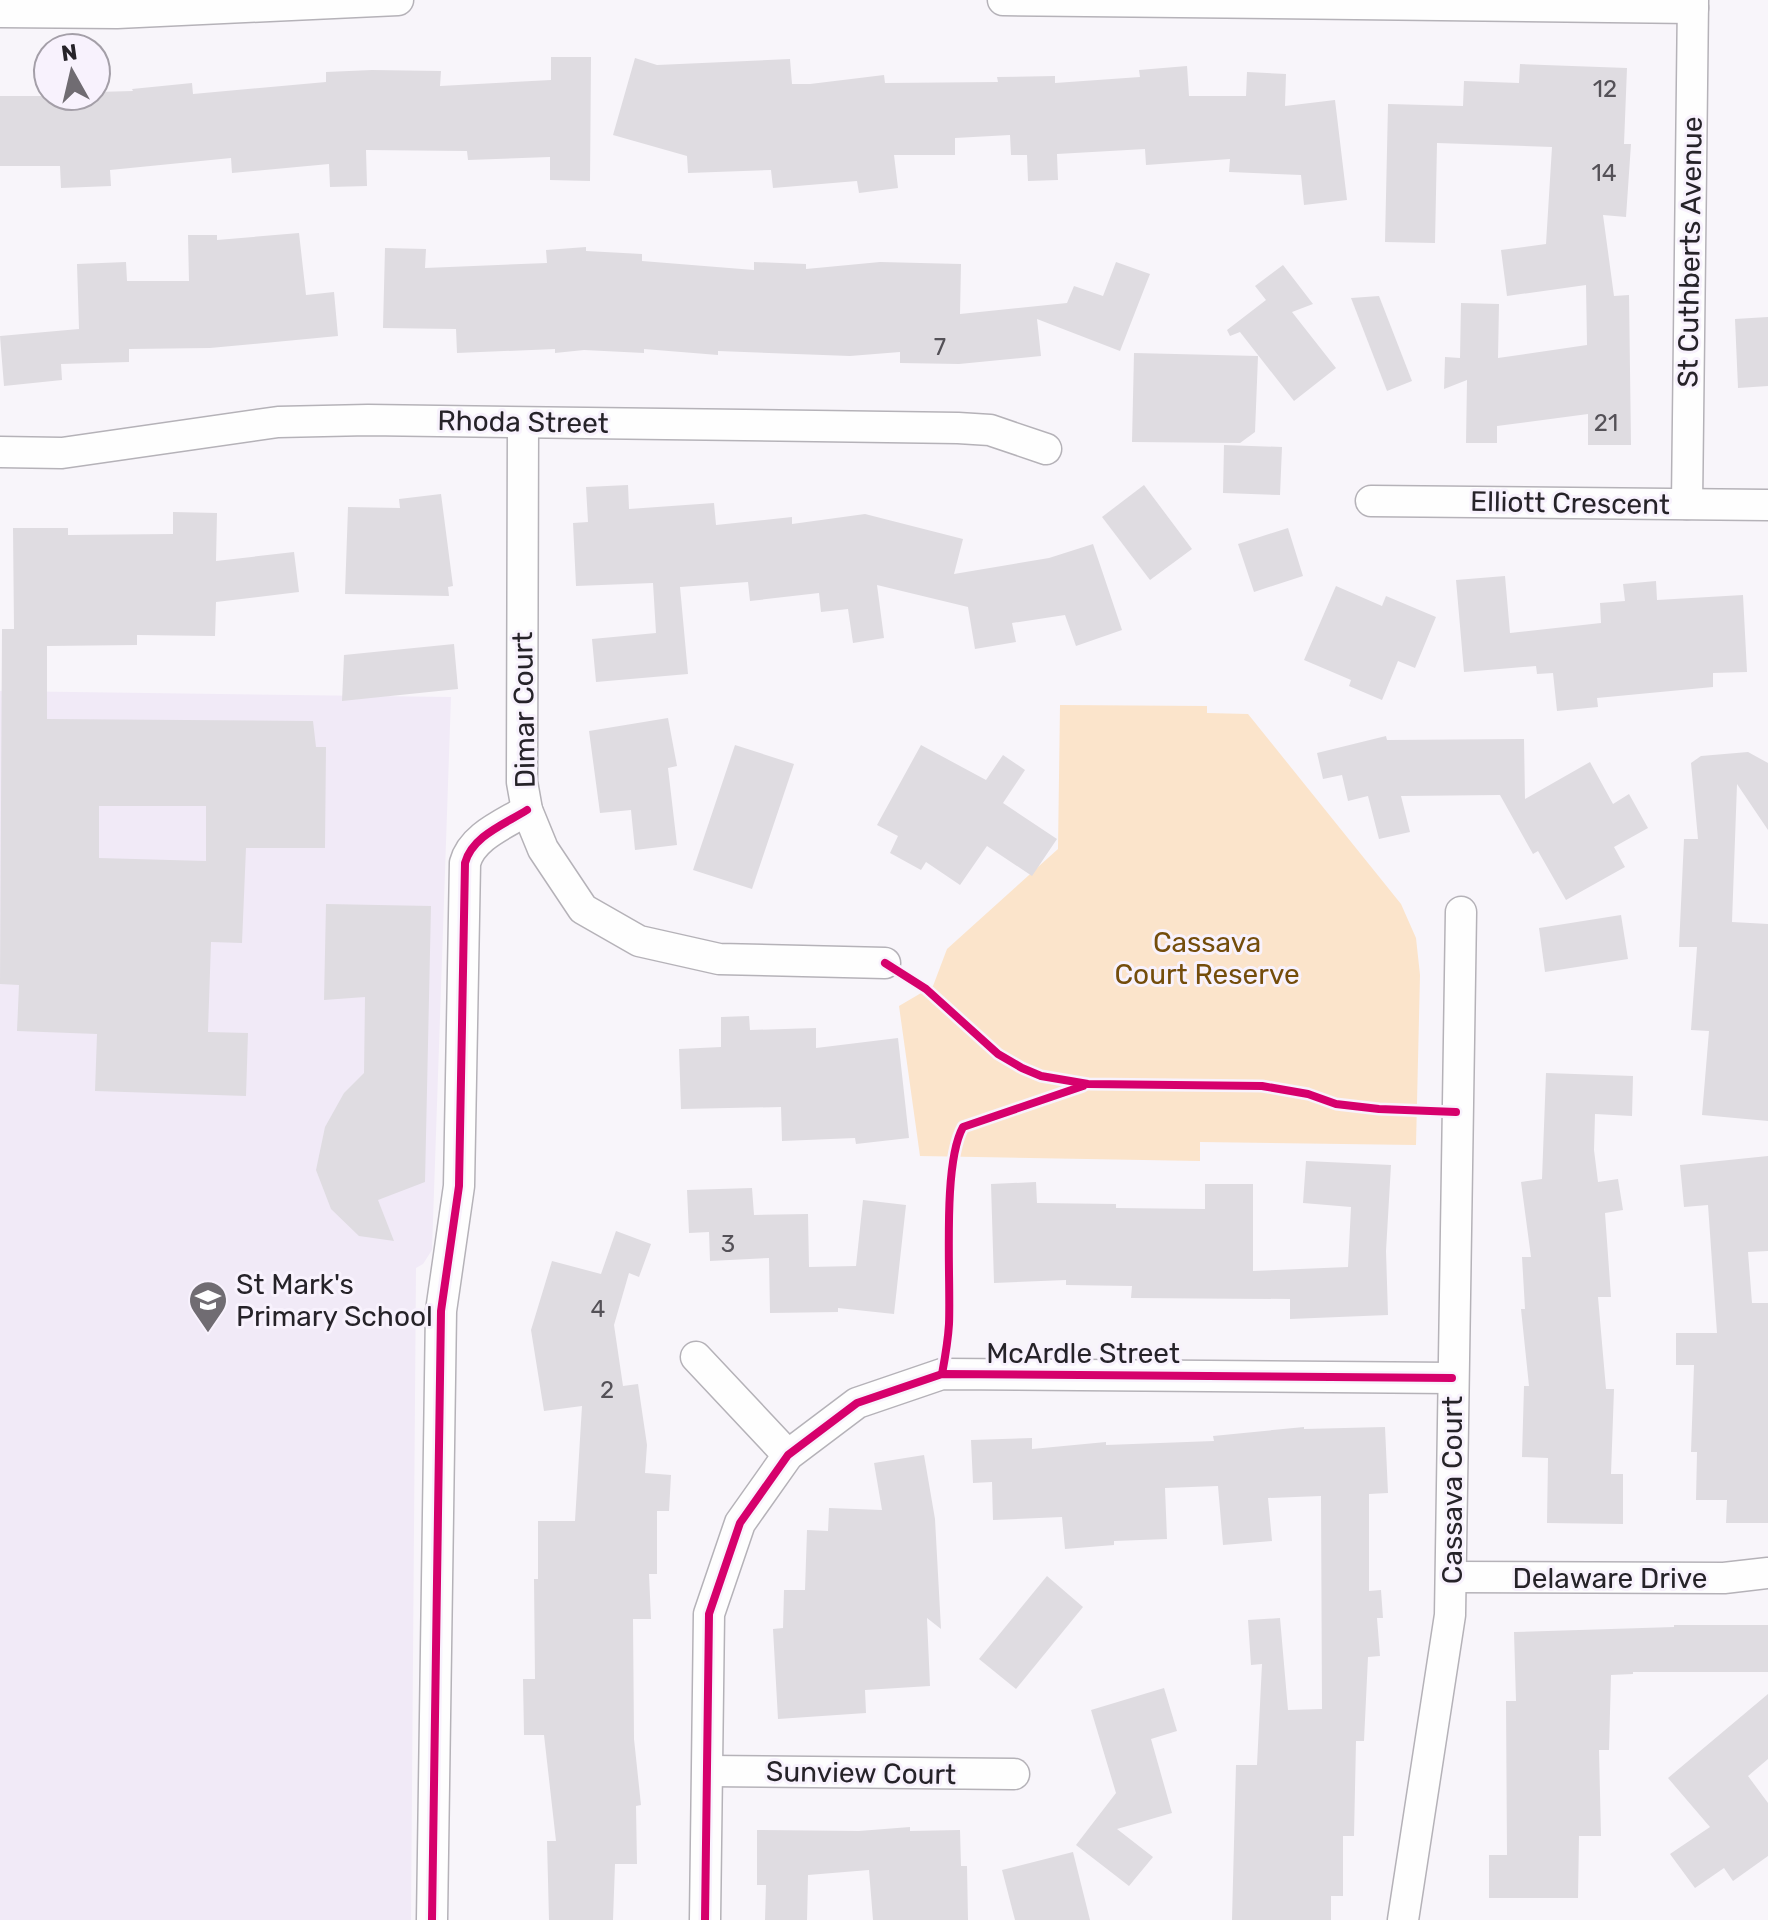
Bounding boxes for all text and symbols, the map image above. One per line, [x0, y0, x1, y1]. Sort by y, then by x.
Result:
north arrow [32, 32, 112, 112]
text: N [60, 38, 79, 67]
house number: 12 [1593, 75, 1617, 103]
street label: St Cuthberts Avenue [1671, 116, 1709, 388]
house number: 14 [1591, 159, 1617, 187]
house number: 7 [934, 333, 946, 361]
street label: Rhoda Street [437, 404, 609, 440]
house number: 21 [1594, 409, 1618, 437]
street label: Elliott Crescent [1470, 485, 1670, 521]
street label: Dimar Court [506, 631, 542, 789]
park label: Cassava Court Reserve [1114, 926, 1300, 991]
house number: 3 [721, 1230, 735, 1258]
place label: St Mark's Primary School [236, 1268, 433, 1333]
school or university icon: St Mark's Primary School [187, 1279, 229, 1334]
house number: 4 [591, 1295, 606, 1323]
street label: McArdle Street [986, 1337, 1180, 1370]
house number: 2 [600, 1376, 614, 1404]
street label: Cassava Court [1436, 1396, 1469, 1584]
street label: Delaware Drive [1513, 1562, 1707, 1595]
street label: Sunview Court [766, 1755, 956, 1791]

